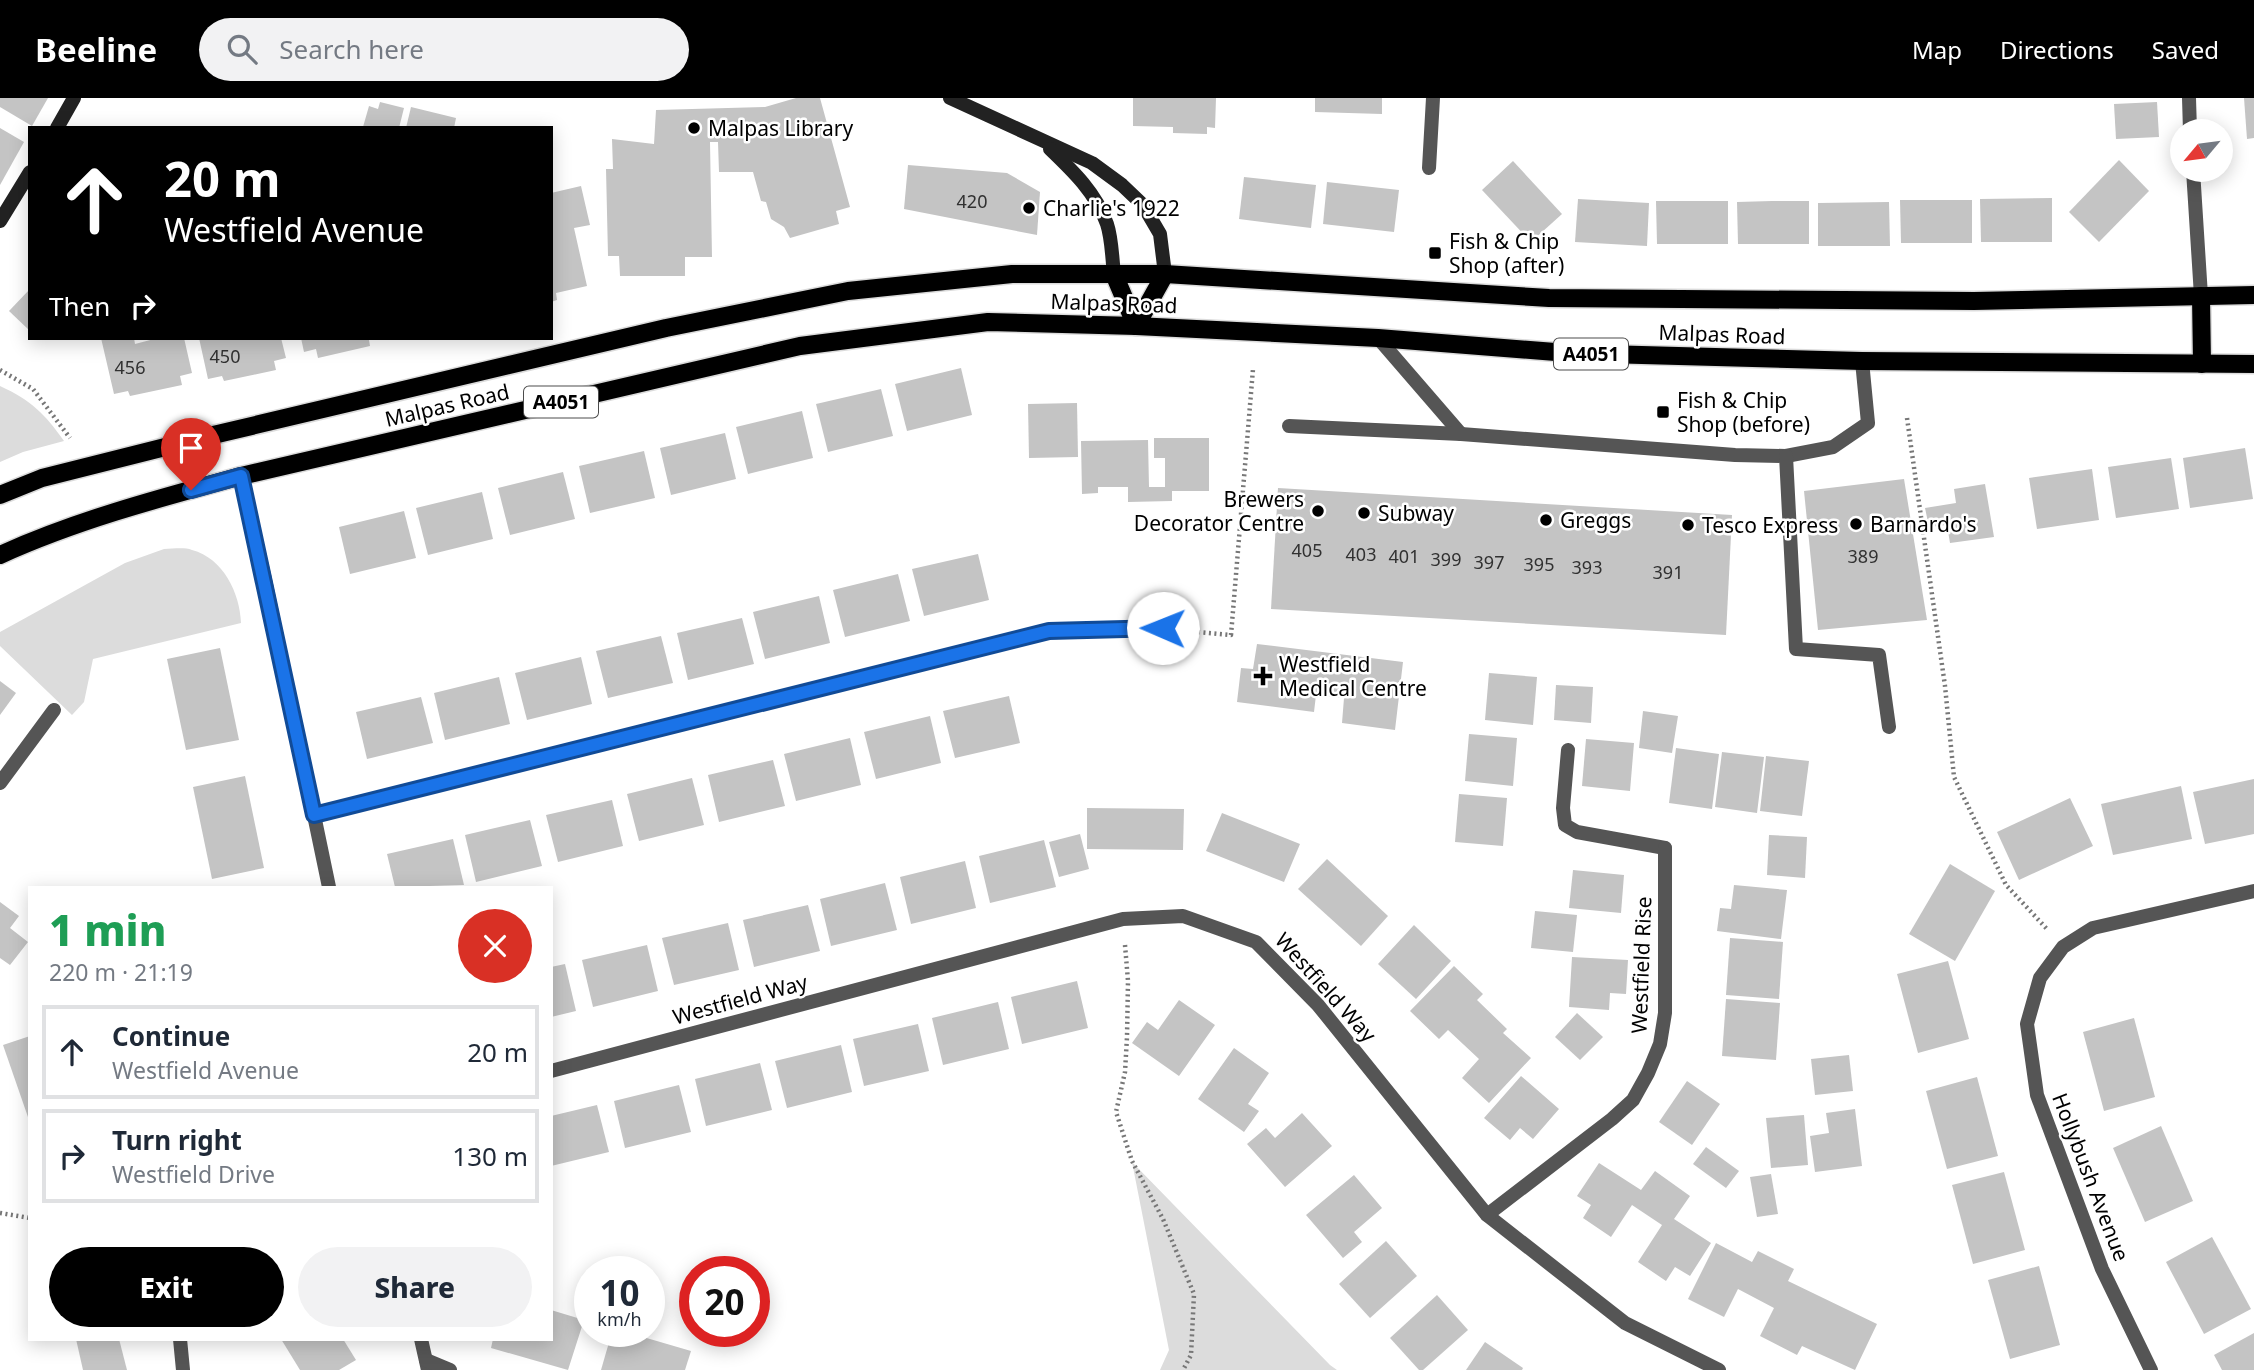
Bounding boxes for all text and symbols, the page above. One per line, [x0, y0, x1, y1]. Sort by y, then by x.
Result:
search box [199, 18, 689, 81]
text: Beeline [35, 27, 157, 72]
icon: search [223, 30, 261, 68]
text: Search here [279, 31, 424, 67]
text: Map [1912, 33, 1962, 66]
text: Directions [2000, 33, 2114, 66]
text: Saved [2152, 33, 2219, 66]
place label: Malpas Library [708, 114, 854, 142]
north arrow [2170, 119, 2233, 182]
map controls [2170, 119, 2233, 182]
marker: Malpas Library [686, 120, 702, 136]
text: 20 m [164, 145, 281, 211]
icon: ahead [49, 154, 140, 245]
house number: 420 [957, 189, 987, 213]
place label: Charlie's 1922 [1043, 194, 1180, 222]
marker: Charlie's 1922 [1021, 200, 1037, 216]
text: Westfield Avenue [164, 208, 424, 251]
place label: Fish & Chip Shop (after) [1449, 227, 1564, 279]
marker: Fish & Chip Shop (after) [1427, 245, 1443, 261]
icon: right [124, 287, 162, 325]
street label: Malpas Road [1050, 287, 1178, 319]
text: Then [49, 288, 110, 324]
street label: Malpas Road [1658, 318, 1786, 350]
road number: A4051 [1554, 338, 1628, 370]
house number: 450 [210, 344, 240, 368]
house number: 456 [115, 355, 145, 379]
street label: Malpas Road [382, 377, 512, 433]
road number: A4051 [524, 386, 598, 418]
place label: Fish & Chip Shop (before) [1677, 386, 1810, 438]
marker: Fish & Chip Shop (before) [1655, 404, 1671, 420]
pin [161, 418, 221, 490]
icon: arrive [172, 429, 210, 467]
place label: Brewers Decorator Centre [1134, 485, 1304, 537]
place label: Subway [1378, 499, 1454, 527]
marker: Brewers Decorator Centre [1310, 503, 1326, 519]
marker: Subway [1356, 505, 1372, 521]
place label: Greggs [1560, 506, 1631, 534]
place label: Barnardo's [1870, 510, 1977, 538]
place label: Tesco Express [1702, 511, 1838, 539]
marker: Greggs [1538, 512, 1554, 528]
marker: Barnardo's [1848, 516, 1864, 532]
marker: Tesco Express [1680, 517, 1696, 533]
house number: 405 [1292, 538, 1322, 562]
house number: 403 [1346, 542, 1376, 566]
house number: 401 [1389, 544, 1419, 568]
house number: 389 [1848, 544, 1878, 568]
house number: 399 [1431, 547, 1461, 571]
house number: 397 [1474, 550, 1504, 574]
house number: 395 [1524, 552, 1554, 576]
house number: 393 [1572, 555, 1602, 579]
house number: 391 [1653, 560, 1683, 584]
position arrow [1126, 591, 1200, 665]
place label: Westfield Medical Centre [1279, 650, 1427, 702]
marker: Westfield Medical Centre [1253, 666, 1273, 686]
street label: Westfield Rise [1625, 896, 1657, 1034]
text: 1 min [49, 901, 166, 958]
button: close [458, 909, 532, 983]
street label: Westfield Way [1269, 926, 1383, 1048]
text: 220 m · 21:19 [49, 956, 193, 988]
street label: Westfield Way [669, 967, 811, 1030]
text: Continue [112, 1018, 230, 1054]
icon: ahead [53, 1033, 91, 1071]
text: 20 m [467, 1034, 528, 1070]
text: Westfield Avenue [112, 1054, 299, 1086]
street label: Hollybush Avenue [2046, 1089, 2136, 1265]
text: Turn right [112, 1122, 242, 1158]
icon: right [53, 1137, 91, 1175]
text: 130 m [452, 1138, 528, 1174]
text: Westfield Drive [112, 1158, 275, 1190]
button: Exit [49, 1247, 284, 1327]
button: Share [298, 1247, 532, 1327]
speed limit sign: 20 [679, 1256, 770, 1347]
text: 10 [599, 1269, 640, 1316]
text: km/h [597, 1307, 642, 1331]

